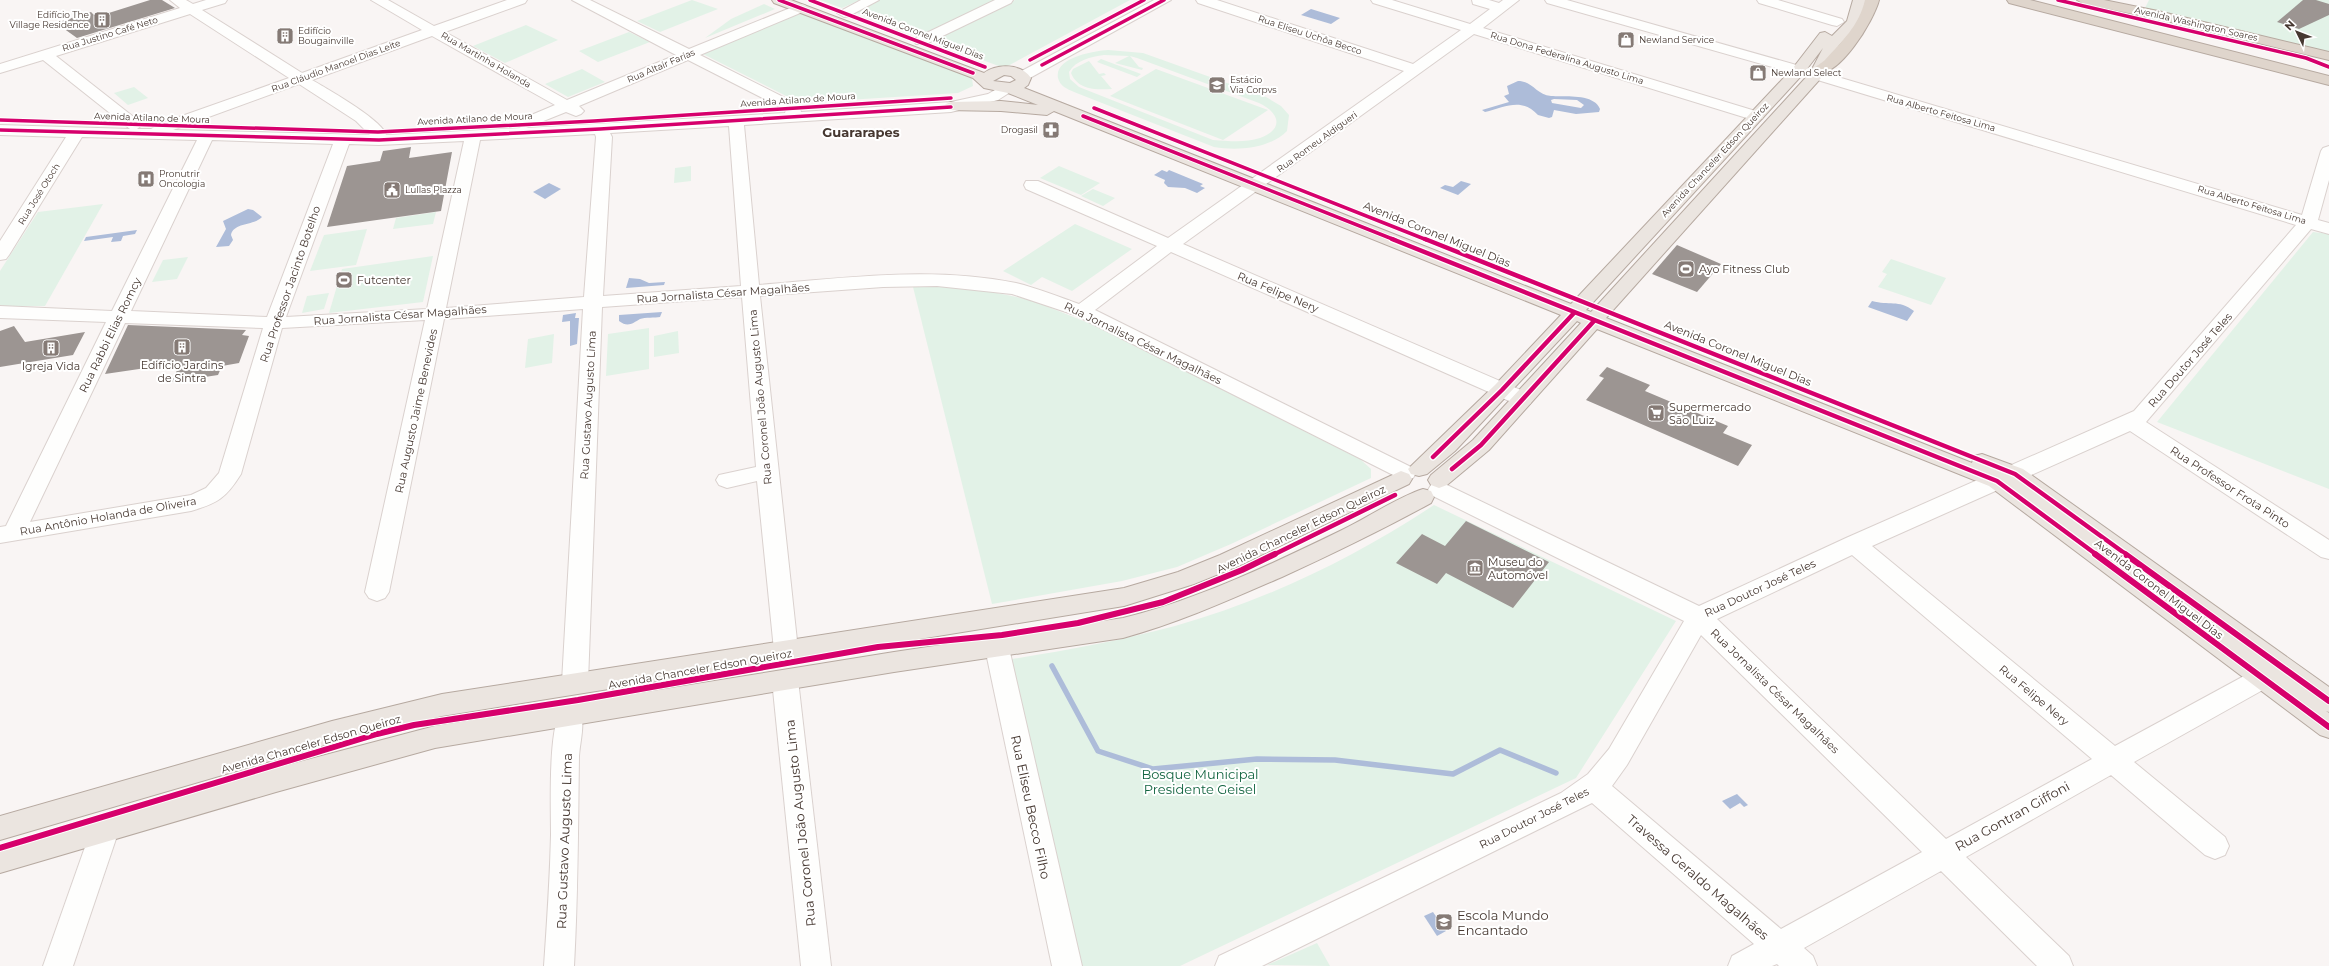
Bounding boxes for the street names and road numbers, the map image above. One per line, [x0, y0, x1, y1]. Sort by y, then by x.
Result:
street label: Avenida Washington Soares [2133, 4, 2259, 43]
street label: Avenida Coronel Miguel Dias [861, 5, 986, 62]
street label: Rua Eliseu Uchôa Becco [1257, 13, 1364, 57]
street label: Rua Justino Café Neto [61, 14, 159, 53]
street label: Rua Martinha Holanda [439, 29, 533, 90]
street label: Rua Dona Federalina Augusto Lima [1489, 29, 1645, 86]
street label: Rua Cláudio Manoel Dias Leite [270, 37, 402, 94]
street label: Rua Altair Farias [625, 46, 697, 85]
street label: Avenida Atilano de Moura [740, 90, 856, 109]
street label: Rua Alberto Feitosa Lima [1885, 92, 1997, 133]
street label: Avenida Chanceler Edson Queiroz [1659, 100, 1771, 219]
street label: Rua Romeu Aldigueri [1274, 109, 1359, 174]
street label: Avenida Atilano de Moura [94, 110, 210, 125]
street label: Avenida Atilano de Moura [417, 110, 533, 127]
street label: Rua José Otoch [15, 161, 62, 226]
street label: Rua Alberto Feitosa Lima [2197, 183, 2308, 226]
street label: Avenida Coronel Miguel Dias [1361, 198, 1513, 270]
street label: Rua Professor Jacinto Botelho [257, 204, 323, 364]
street label: Rua Felipe Nery [1235, 269, 1321, 315]
street label: Rua Rabbi Elias Romcy [76, 275, 144, 395]
street label: Rua Jornalista César Magalhães [636, 280, 811, 306]
street label: Rua Jornalista César Magalhães [1062, 299, 1225, 388]
street label: Rua Jornalista César Magalhães [313, 302, 488, 328]
street label: Rua Coronel João Augusto Lima [745, 309, 775, 485]
street label: Rua Doutor José Teles [2145, 309, 2235, 410]
street label: Avenida Coronel Miguel Dias [1662, 317, 1814, 389]
street label: Rua Augusto Jaime Benevides [392, 327, 440, 494]
street label: Rua Gustavo Augusto Lima [577, 330, 599, 480]
street label: Rua Professor Frota Pinto [2168, 443, 2293, 531]
street label: Avenida Chanceler Edson Queiroz [1214, 482, 1388, 576]
street label: Rua Antônio Holanda de Oliveira [19, 494, 197, 538]
street label: Avenida Coronel Miguel Dias [2092, 536, 2227, 642]
street label: Rua Doutor José Teles [1702, 556, 1818, 620]
street label: Rua Jornalista César Magalhães [1708, 626, 1843, 757]
street label: Avenida Chanceler Edson Queiroz [607, 646, 793, 692]
street label: Rua Felipe Nery [1996, 662, 2072, 728]
street label: Avenida Chanceler Edson Queiroz [220, 711, 403, 776]
street label: Rua Coronel João Augusto Lima [781, 719, 819, 927]
street label: Rua Eliseu Becco Filho [1008, 733, 1054, 881]
street label: Rua Gustavo Augusto Lima [553, 753, 575, 929]
street label: Rua Gontran Giffoni [1952, 778, 2072, 854]
street label: Rua Doutor José Teles [1477, 784, 1592, 852]
street label: Travessa Geraldo Magalhães [1624, 811, 1772, 943]

